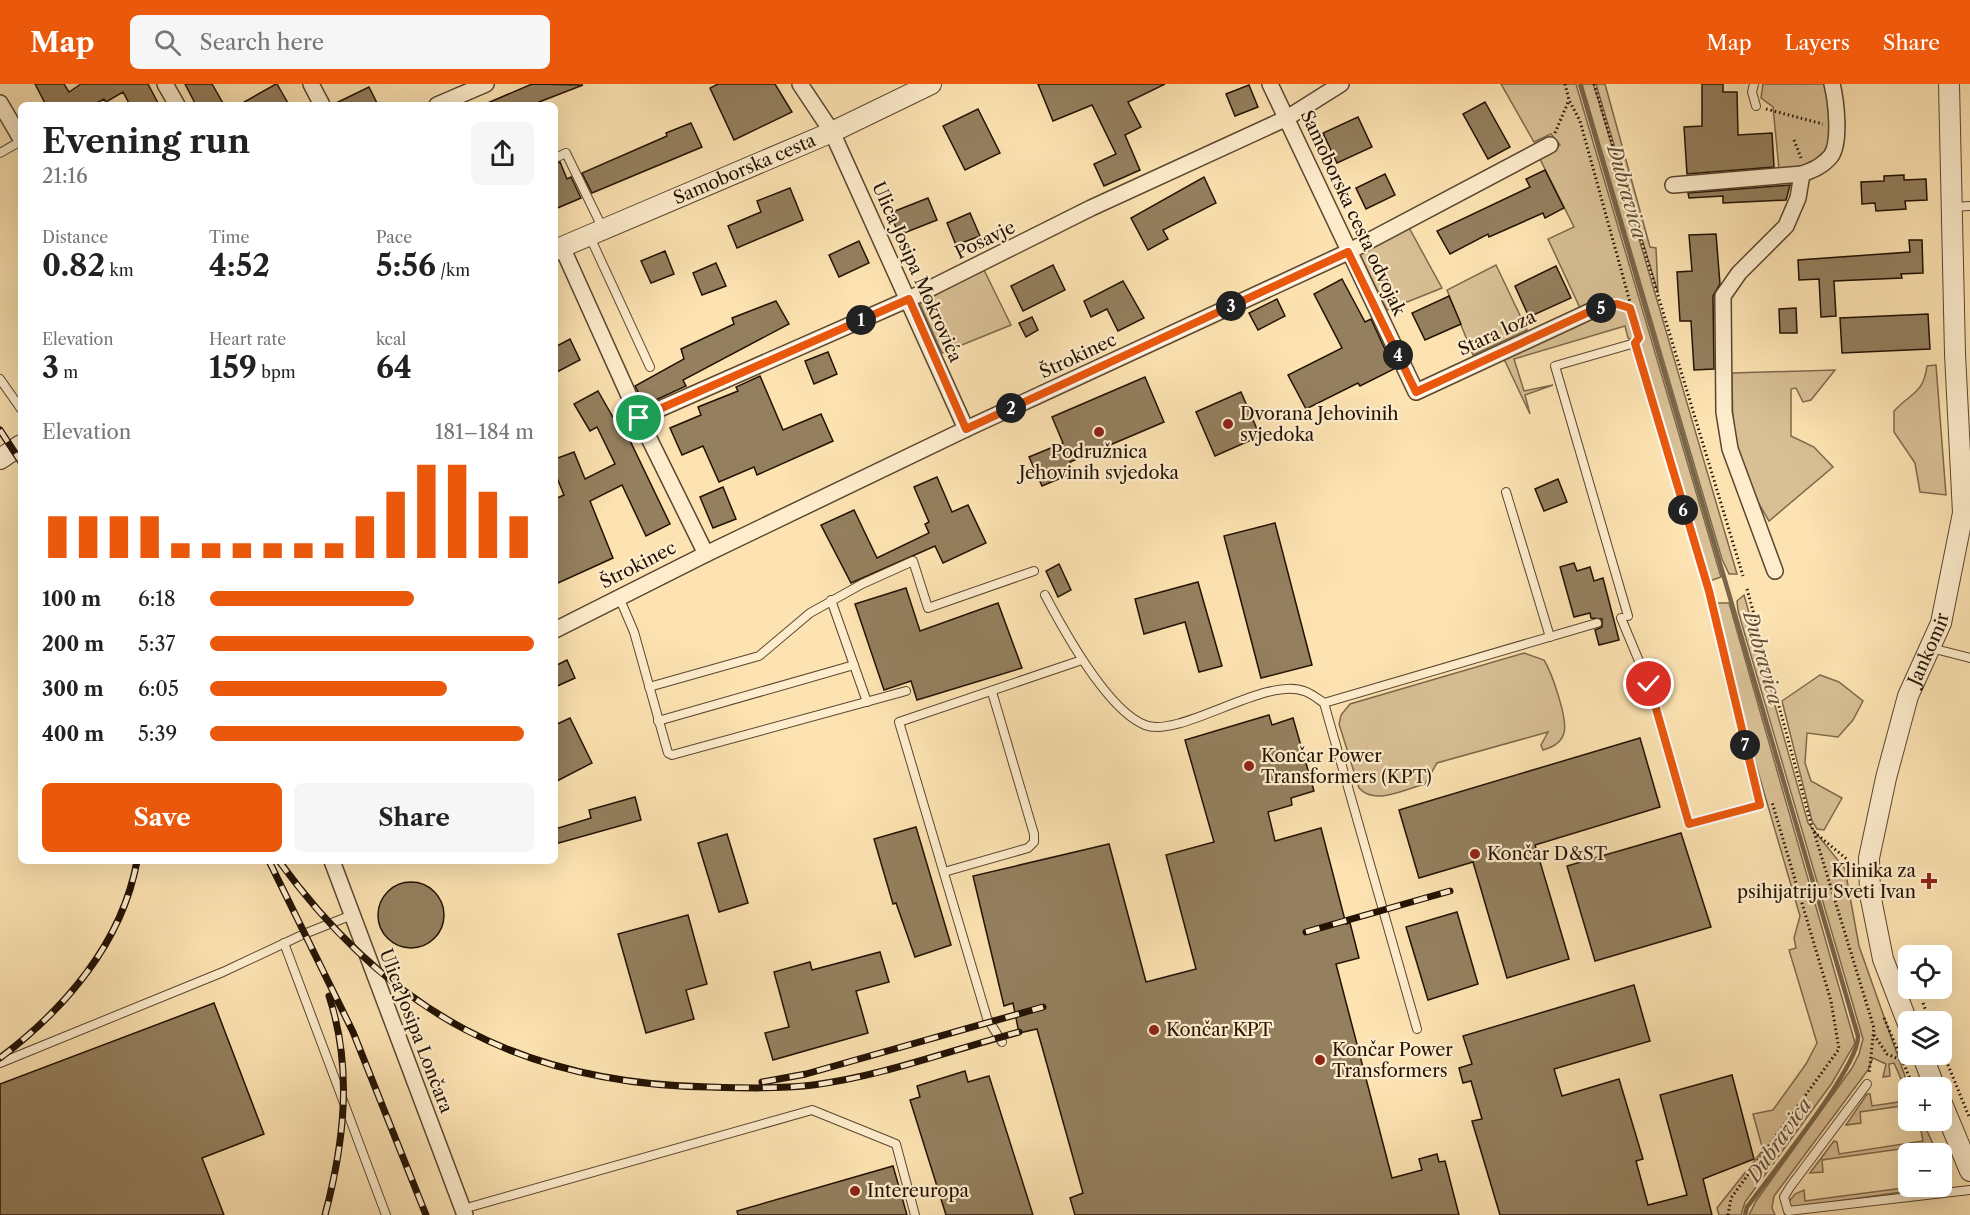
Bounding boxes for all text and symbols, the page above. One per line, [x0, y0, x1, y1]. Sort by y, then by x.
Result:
search box [130, 15, 550, 69]
text: Map [30, 25, 94, 59]
icon: search [151, 26, 184, 59]
text: Search here [199, 29, 324, 56]
text: Map [1707, 30, 1752, 55]
text: Layers [1785, 30, 1850, 55]
text: Share [1883, 30, 1940, 55]
street label: Samoborska cesta odvojak [1296, 107, 1411, 321]
text: Evening run [42, 121, 250, 162]
button: share [471, 122, 534, 185]
street label: Samoborska cesta [670, 129, 820, 209]
water label: Dubravica [1602, 140, 1652, 242]
text: 21:16 [42, 164, 88, 188]
street label: Ulica Josipa Mokrovića [867, 178, 967, 366]
street label: Posavje [951, 216, 1019, 264]
text: Distance [42, 227, 108, 247]
text: Time [209, 227, 249, 247]
text: Pace [376, 227, 412, 247]
text: 0.82 [42, 247, 105, 284]
text: 4:52 [209, 247, 270, 284]
text: 5:56 [376, 247, 436, 284]
text: km [105, 260, 134, 280]
text: /km [436, 260, 470, 280]
pin: 3 [1216, 291, 1246, 321]
pin: 5 [1586, 293, 1616, 323]
text: 3 [1226, 296, 1236, 316]
text: 5 [1597, 298, 1605, 318]
pin: 1 [846, 305, 876, 335]
street label: Stara loza [1455, 305, 1540, 361]
text: 1 [857, 310, 865, 330]
street label: Štrokinec [1035, 327, 1120, 383]
text: Elevation [42, 329, 113, 349]
text: Heart rate [209, 329, 286, 349]
text: kcal [376, 329, 406, 349]
pin: 4 [1383, 340, 1413, 370]
text: 4 [1393, 345, 1403, 365]
text: 3 [42, 349, 59, 386]
text: 159 [209, 349, 257, 386]
text: 64 [376, 349, 412, 386]
text: m [59, 362, 78, 382]
text: bpm [257, 362, 296, 382]
pin [613, 392, 664, 443]
pin: 2 [996, 393, 1026, 423]
text: 2 [1006, 398, 1016, 418]
icon: arrive [622, 401, 655, 434]
place label: Dvorana Jehovinih svjedoka [1240, 403, 1398, 446]
marker: Dvorana Jehovinih svjedoka [1221, 417, 1235, 431]
text: Elevation [42, 420, 131, 444]
text: 181–184 m [435, 420, 534, 444]
marker: Podružnica Jehovinih svjedoka [1092, 425, 1106, 439]
place label: Podružnica Jehovinih svjedoka [1016, 441, 1180, 484]
pin: 6 [1668, 495, 1698, 525]
text: 6 [1678, 500, 1688, 520]
street label: Štrokinec [595, 535, 680, 593]
text: 100 m [42, 587, 101, 611]
text: 6:18 [138, 587, 176, 611]
water label: Dubravica [1738, 606, 1788, 708]
street label: Jankomir [1902, 611, 1954, 692]
text: 200 m [42, 632, 104, 656]
text: 5:37 [138, 632, 175, 656]
pin [1623, 658, 1674, 709]
icon: check [1632, 667, 1665, 700]
text: 300 m [42, 677, 104, 701]
text: 6:05 [138, 677, 179, 701]
text: 400 m [42, 722, 104, 746]
text: 5:39 [138, 722, 177, 746]
pin: 7 [1730, 730, 1760, 760]
text: 7 [1741, 735, 1749, 755]
place label: Končar Power Transformers (KPT) [1261, 745, 1432, 788]
marker: Končar Power Transformers (KPT) [1242, 759, 1256, 773]
button: Save [42, 783, 282, 852]
button: Share [294, 783, 534, 852]
place label: Končar D&ST [1487, 843, 1608, 865]
marker: Končar D&ST [1468, 847, 1482, 861]
place label: Klinika za psihijatriju Sveti Ivan [1737, 860, 1917, 903]
marker: Klinika za psihijatriju Sveti Ivan [1920, 872, 1938, 890]
map controls [1898, 945, 1952, 1197]
button: locate [1898, 945, 1952, 999]
street label: Ulica Josipa Lončara [375, 946, 458, 1117]
button: layers [1898, 1011, 1952, 1065]
place label: Končar KPT [1166, 1019, 1273, 1041]
marker: Končar KPT [1147, 1023, 1161, 1037]
place label: Končar Power Transformers [1332, 1039, 1453, 1082]
marker: Končar Power Transformers [1313, 1053, 1327, 1067]
button: + [1898, 1077, 1952, 1131]
water label: Dubravica [1740, 1093, 1817, 1188]
button: − [1898, 1143, 1952, 1197]
place label: Intereuropa [867, 1180, 969, 1202]
marker: Intereuropa [848, 1184, 862, 1198]

